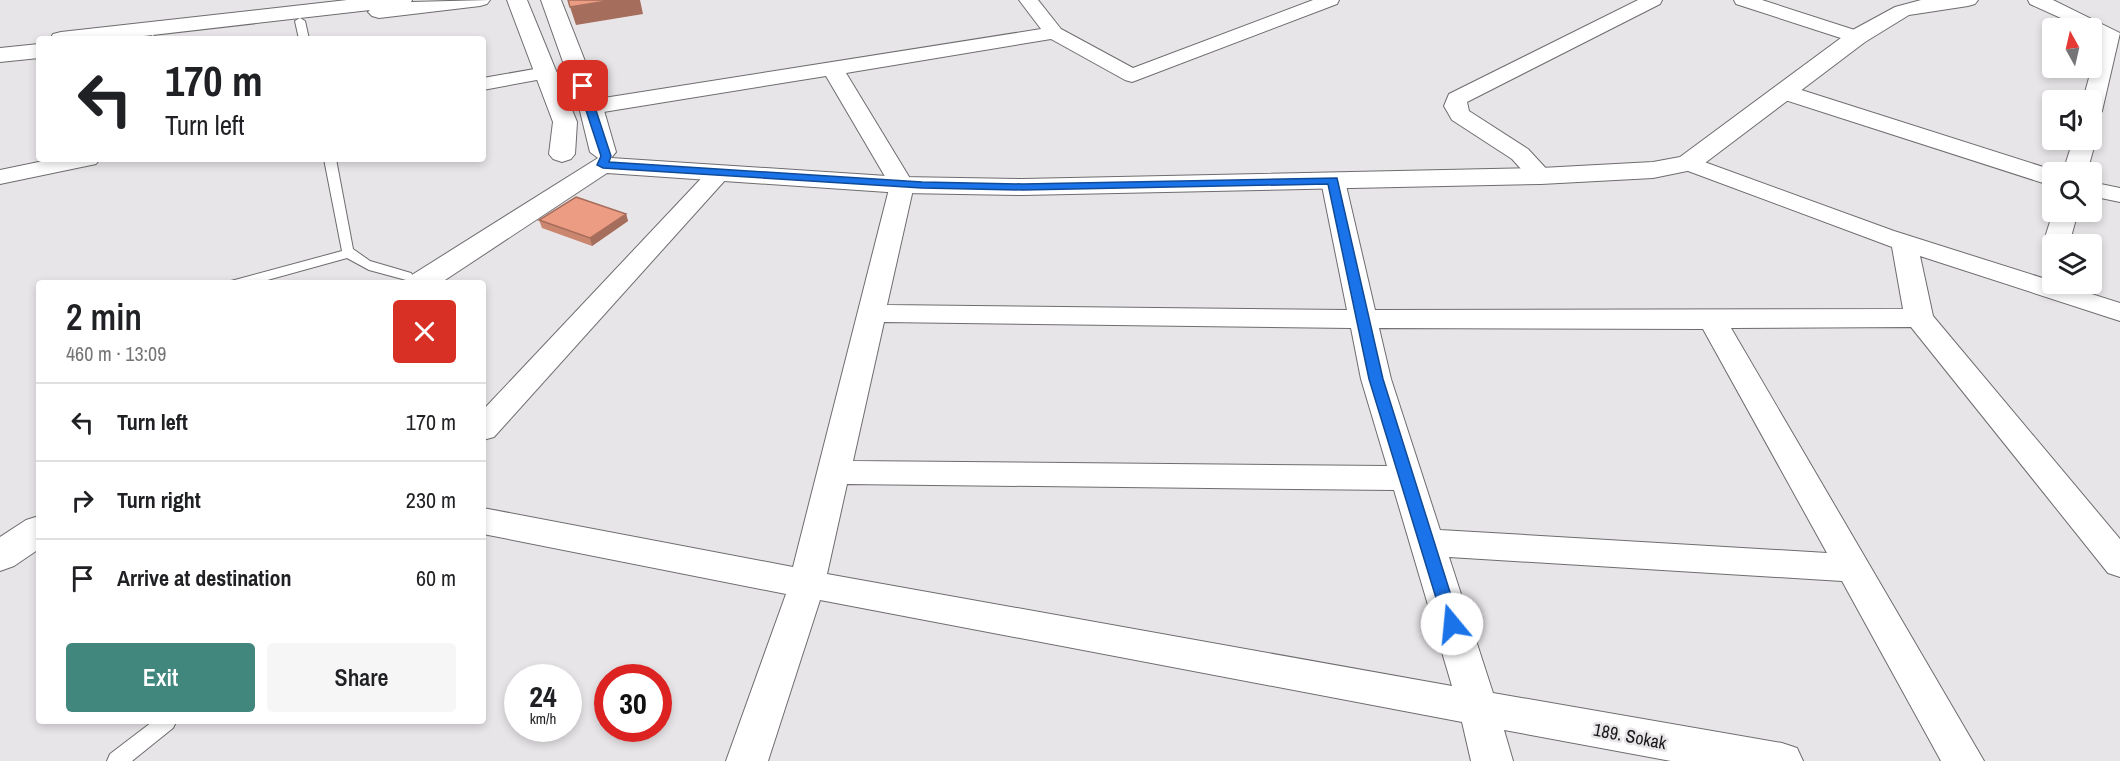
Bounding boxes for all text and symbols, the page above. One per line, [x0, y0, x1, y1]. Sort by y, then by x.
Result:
north arrow [2042, 18, 2102, 78]
map controls [2042, 18, 2102, 294]
text: 170 m [165, 53, 263, 109]
icon: left [66, 60, 144, 138]
pin [557, 60, 608, 111]
icon: arrive [566, 69, 599, 102]
button: sound [2042, 90, 2102, 150]
text: Turn left [165, 107, 244, 143]
button: search [2042, 162, 2102, 222]
button: layers [2042, 234, 2102, 294]
text: 2 min [66, 293, 142, 341]
button: close [393, 300, 456, 363]
text: 460 m · 13:09 [66, 340, 166, 367]
icon: left [66, 406, 99, 439]
text: Turn left [117, 407, 188, 437]
text: 170 m [406, 407, 456, 437]
icon: right [66, 484, 99, 517]
text: Turn right [117, 485, 201, 515]
text: 230 m [406, 485, 456, 515]
icon: arrive [66, 562, 99, 595]
text: Arrive at destination [117, 563, 291, 593]
text: 60 m [416, 563, 456, 593]
position arrow [1420, 592, 1484, 656]
button: Exit [66, 643, 255, 712]
button: Share [267, 643, 456, 712]
speed limit sign: 30 [594, 664, 672, 742]
text: 24 [529, 676, 557, 716]
text: km/h [530, 708, 556, 729]
street label: 189. Sokak [1591, 717, 1669, 755]

